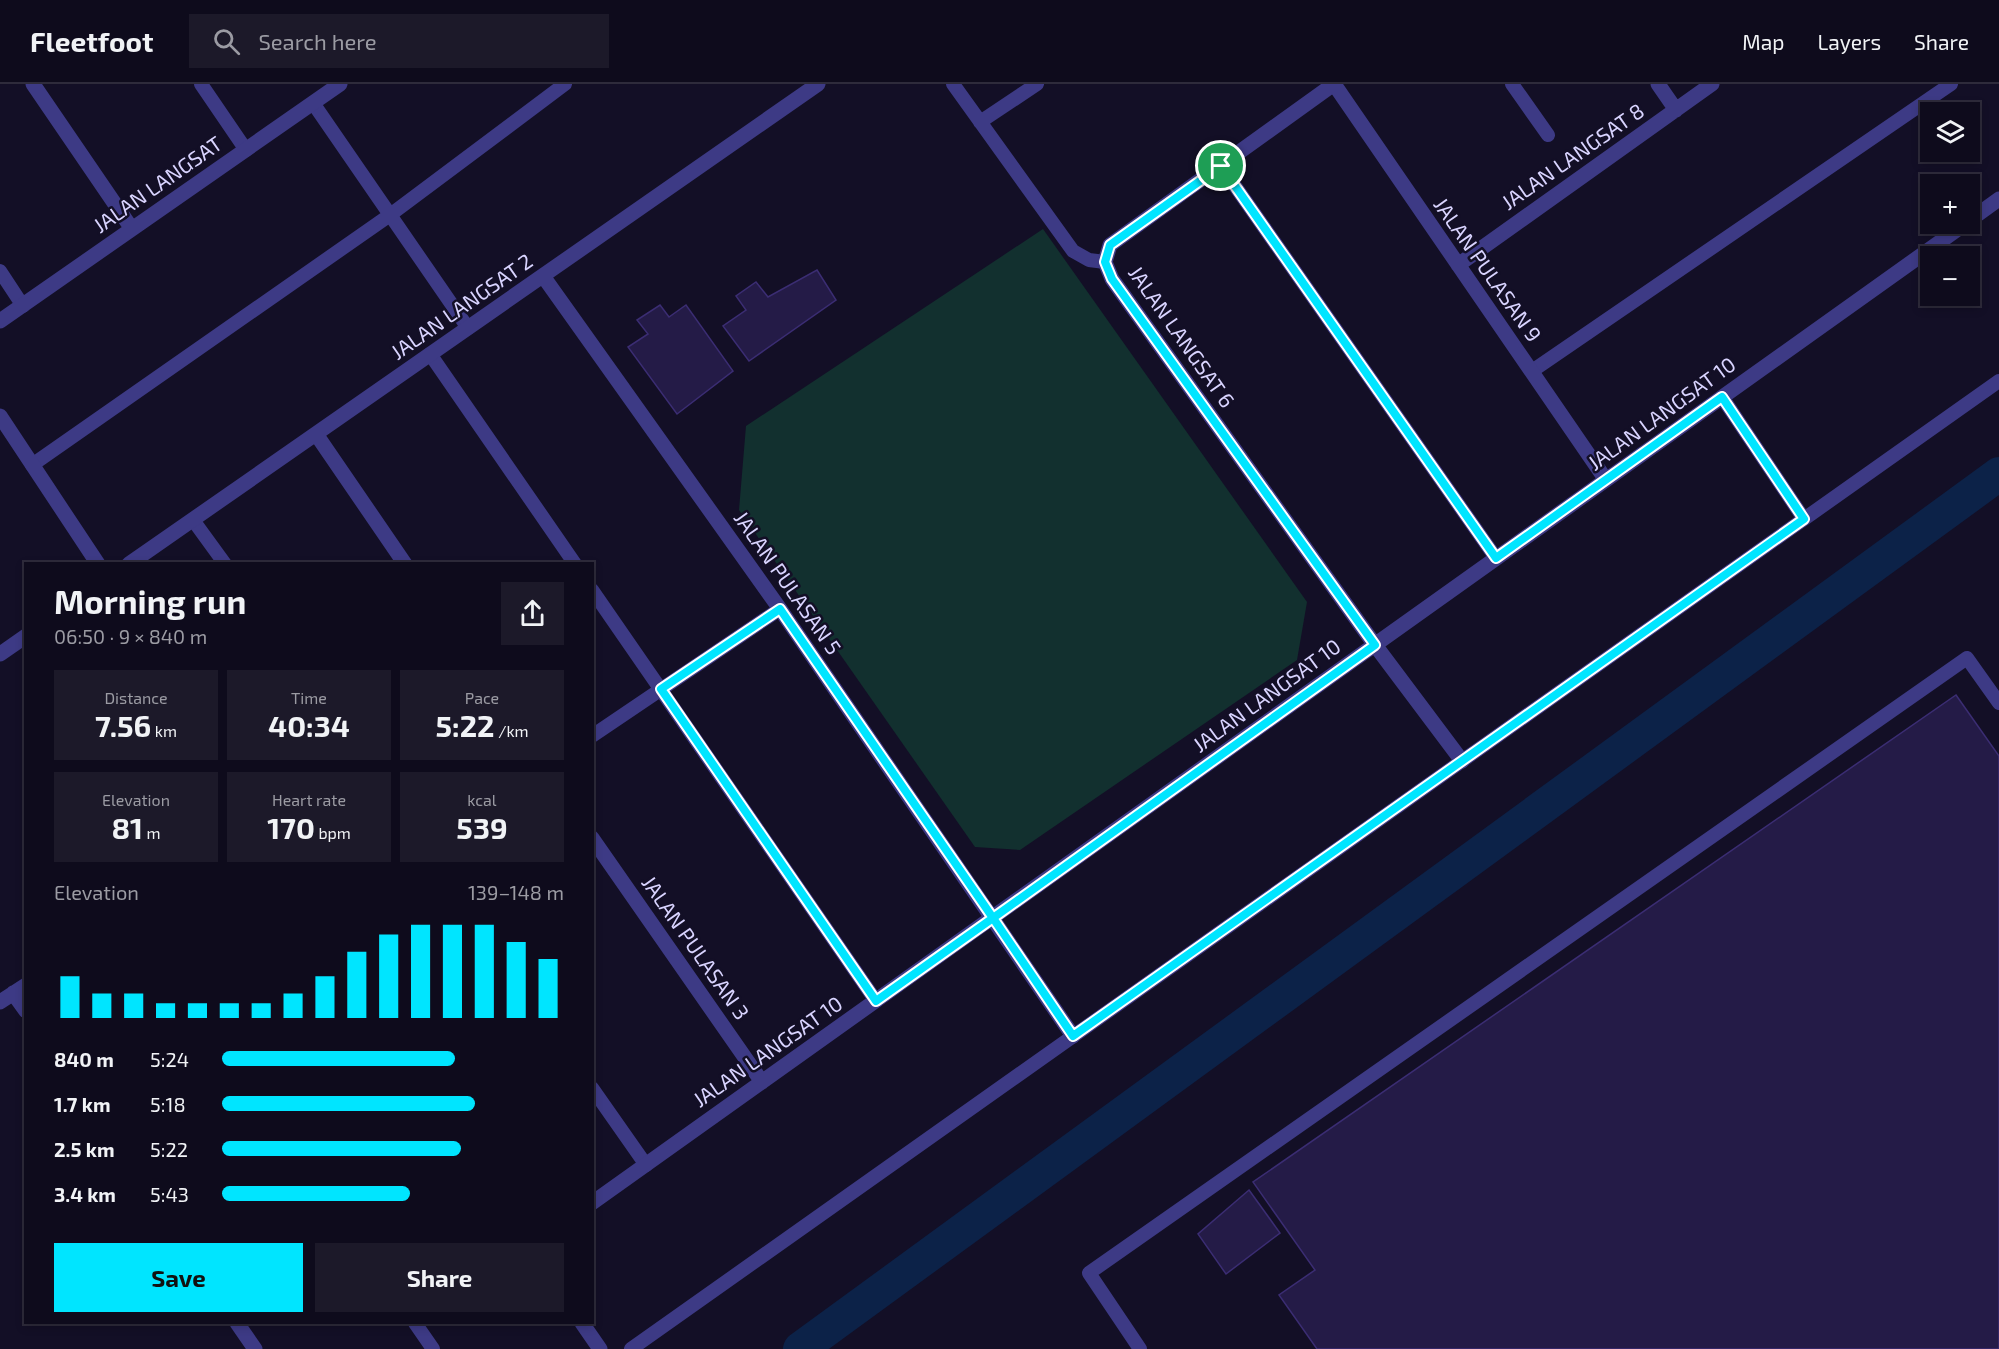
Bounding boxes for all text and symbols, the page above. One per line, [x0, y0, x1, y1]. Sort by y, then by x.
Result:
search box [189, 14, 609, 68]
text: Fleetfoot [30, 24, 153, 58]
icon: search [210, 25, 243, 58]
text: Search here [258, 28, 377, 54]
text: Map [1742, 29, 1784, 54]
text: Layers [1817, 29, 1881, 54]
text: Share [1914, 29, 1969, 54]
street label: JALAN LANGSAT 8 [1496, 97, 1648, 214]
map controls [1920, 102, 1980, 306]
button: layers [1920, 102, 1980, 162]
street label: JALAN LANGSAT [88, 130, 226, 237]
pin [1195, 140, 1246, 191]
icon: arrive [1204, 149, 1237, 182]
button: + [1920, 174, 1980, 234]
street label: JALAN PULASAN 9 [1429, 192, 1547, 346]
button: − [1920, 246, 1980, 306]
street label: JALAN LANGSAT 2 [385, 248, 537, 364]
street label: JALAN LANGSAT 6 [1124, 260, 1240, 412]
street label: JALAN LANGSAT 10 [1582, 351, 1740, 475]
street label: JALAN PULASAN 5 [729, 506, 847, 659]
text: Morning run [54, 581, 246, 621]
button: share [501, 582, 564, 645]
text: 06:50 · 9 × 840 m [54, 624, 207, 648]
street label: JALAN LANGSAT 10 [1187, 633, 1345, 757]
text: Distance [104, 688, 168, 707]
text: Time [291, 688, 327, 707]
text: Pace [465, 688, 499, 707]
text: 7.56 [95, 707, 151, 743]
text: 40:34 [268, 707, 350, 743]
text: 5:22 [435, 707, 495, 743]
text: km [151, 721, 177, 740]
text: /km [495, 721, 529, 740]
text: Elevation [102, 790, 170, 809]
text: Heart rate [272, 790, 346, 809]
text: kcal [467, 790, 497, 809]
text: 81 [111, 809, 143, 845]
text: 170 [267, 809, 315, 845]
text: 539 [456, 809, 508, 845]
text: m [143, 823, 161, 842]
text: bpm [315, 823, 351, 842]
street label: JALAN PULASAN 3 [637, 870, 755, 1024]
text: Elevation [54, 880, 139, 904]
text: 139–148 m [468, 880, 564, 904]
street label: JALAN LANGSAT 10 [688, 990, 847, 1112]
text: 840 m [54, 1047, 114, 1071]
text: 5:24 [150, 1047, 189, 1071]
text: 1.7 km [54, 1092, 111, 1116]
text: 5:18 [150, 1092, 186, 1116]
text: 2.5 km [54, 1137, 115, 1161]
text: 5:22 [150, 1137, 188, 1161]
text: 3.4 km [54, 1182, 116, 1206]
text: 5:43 [150, 1182, 189, 1206]
button: Save [54, 1243, 303, 1312]
button: Share [315, 1243, 564, 1312]

